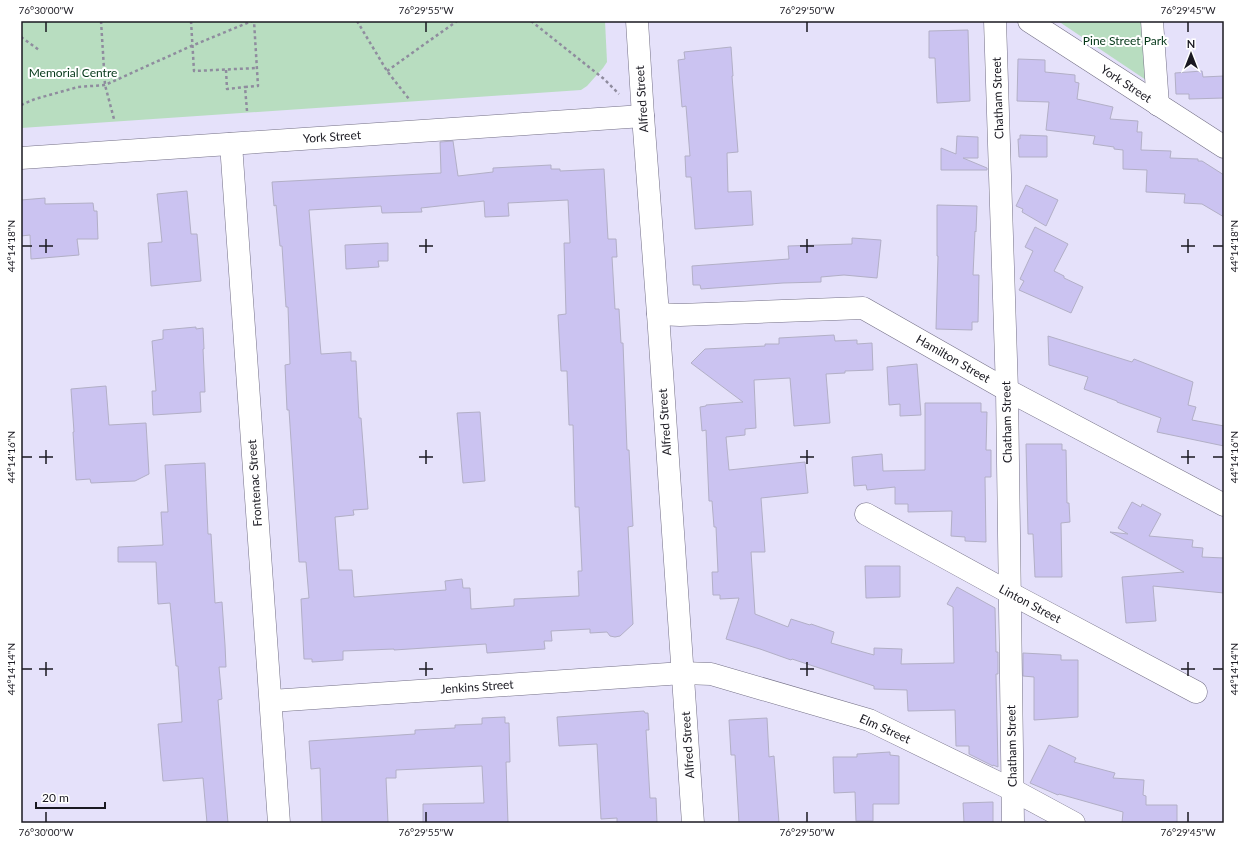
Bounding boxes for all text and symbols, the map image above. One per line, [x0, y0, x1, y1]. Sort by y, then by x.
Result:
text: 76°30'00"W [18, 4, 74, 16]
text: 76°29'55"W [398, 4, 454, 16]
text: 76°29'50"W [779, 4, 835, 16]
text: 76°29'45"W [1160, 4, 1216, 16]
park label: Pine Street Park [1083, 33, 1168, 48]
north arrow [1171, 34, 1211, 74]
text: N [1187, 37, 1195, 50]
street label: Chatham Street [989, 56, 1006, 139]
street label: York Street [1098, 61, 1155, 106]
street label: Alfred Street [632, 64, 651, 133]
park label: Memorial Centre [29, 65, 117, 80]
street label: York Street [302, 127, 362, 146]
text: 44°14'18"N [5, 220, 17, 272]
text: 44°14'18"N [1228, 220, 1240, 272]
street label: Hamilton Street [914, 331, 994, 386]
street label: Chatham Street [998, 380, 1015, 463]
street label: Alfred Street [655, 387, 674, 456]
text: 44°14'16"N [5, 431, 17, 483]
text: 44°14'16"N [1228, 431, 1240, 483]
street label: Frontenac Street [244, 438, 265, 527]
street label: Linton Street [997, 581, 1064, 626]
text: 44°14'14"N [5, 643, 17, 695]
text: 44°14'14"N [1228, 643, 1240, 695]
street label: Jenkins Street [440, 676, 515, 697]
street label: Chatham Street [1003, 704, 1020, 787]
street label: Alfred Street [678, 710, 697, 779]
street label: Elm Street [857, 711, 914, 747]
scale bar [36, 784, 105, 810]
text: 20 m [42, 790, 69, 805]
text: 76°30'00"W [18, 826, 74, 838]
text: 76°29'55"W [398, 826, 454, 838]
text: 76°29'50"W [779, 826, 835, 838]
text: 76°29'45"W [1160, 826, 1216, 838]

